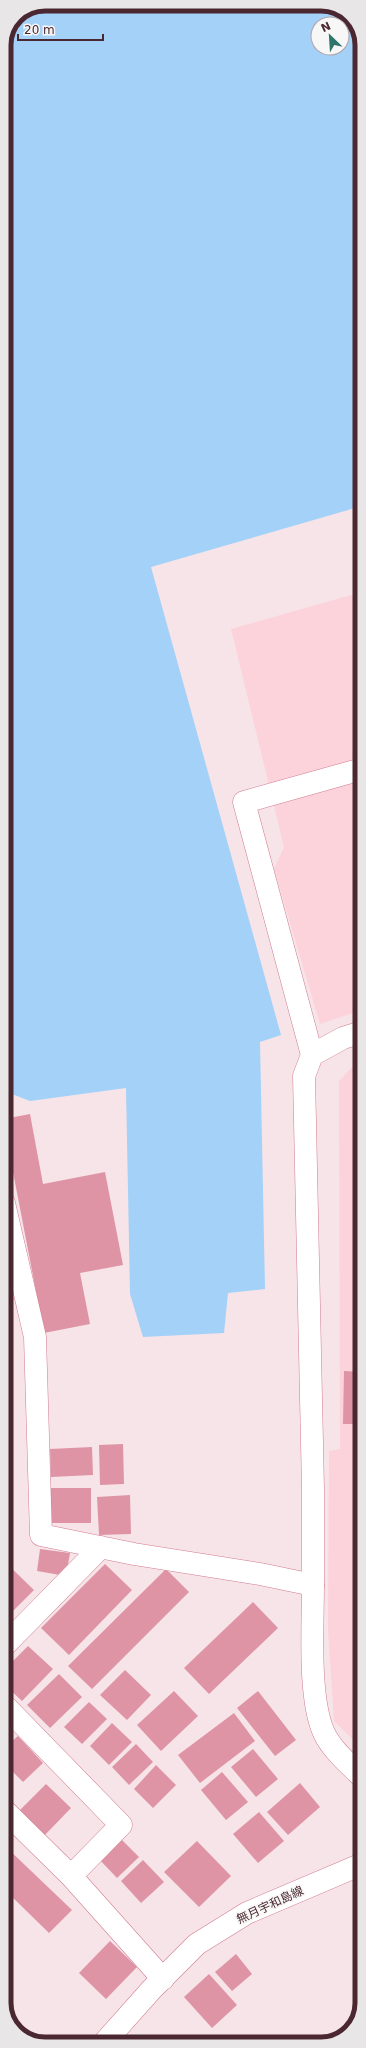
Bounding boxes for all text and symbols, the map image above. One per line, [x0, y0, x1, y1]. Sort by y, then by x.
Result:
scale bar [18, 16, 103, 42]
north arrow [310, 16, 350, 56]
text: N [319, 20, 333, 35]
text: 20 m [24, 23, 55, 37]
street label: 無月宇和島線 [234, 1883, 306, 1927]

